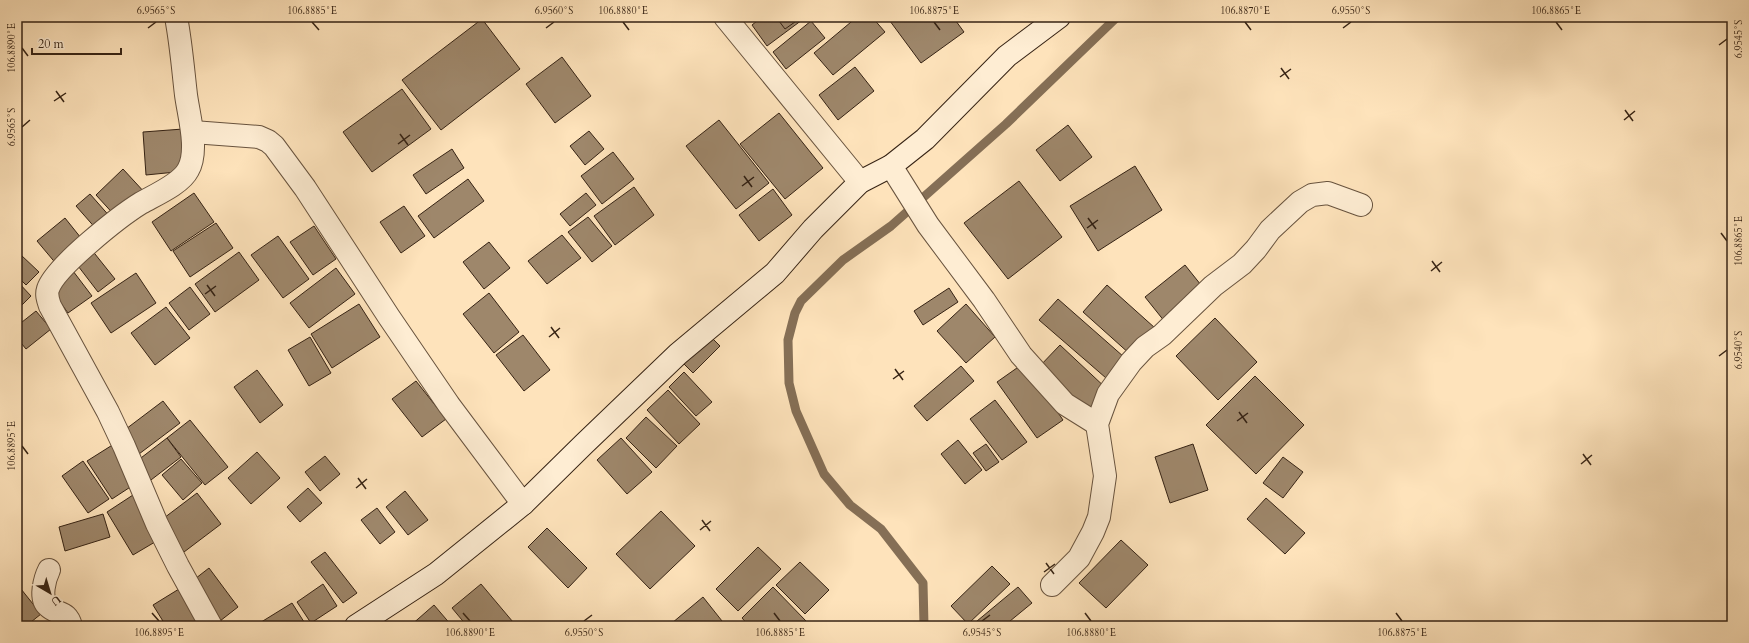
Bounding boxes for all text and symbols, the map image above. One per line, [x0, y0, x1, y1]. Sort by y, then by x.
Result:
text: 6.9565°S [137, 4, 175, 18]
text: 106.8885°E [287, 4, 337, 18]
text: 6.9560°S [535, 4, 573, 18]
text: 106.8880°E [598, 4, 648, 18]
text: 106.8875°E [909, 4, 959, 18]
text: 106.8870°E [1220, 4, 1270, 18]
text: 6.9550°S [1332, 4, 1370, 18]
text: 106.8865°E [1531, 4, 1581, 18]
text: 6.9545°S [1732, 20, 1746, 58]
text: 106.8890°E [5, 23, 19, 73]
scale bar [32, 30, 121, 56]
text: 20 m [38, 36, 65, 52]
text: 6.9565°S [5, 108, 19, 146]
text: 106.8865°E [1732, 216, 1746, 266]
text: 6.9540°S [1732, 331, 1746, 369]
text: 106.8895°E [5, 421, 19, 471]
north arrow [30, 573, 70, 613]
text: U [48, 592, 64, 609]
text: 106.8895°E [134, 626, 184, 640]
text: 106.8890°E [445, 626, 495, 640]
text: 6.9550°S [565, 626, 603, 640]
text: 106.8885°E [755, 626, 805, 640]
text: 6.9545°S [963, 626, 1001, 640]
text: 106.8880°E [1066, 626, 1116, 640]
text: 106.8875°E [1377, 626, 1427, 640]

